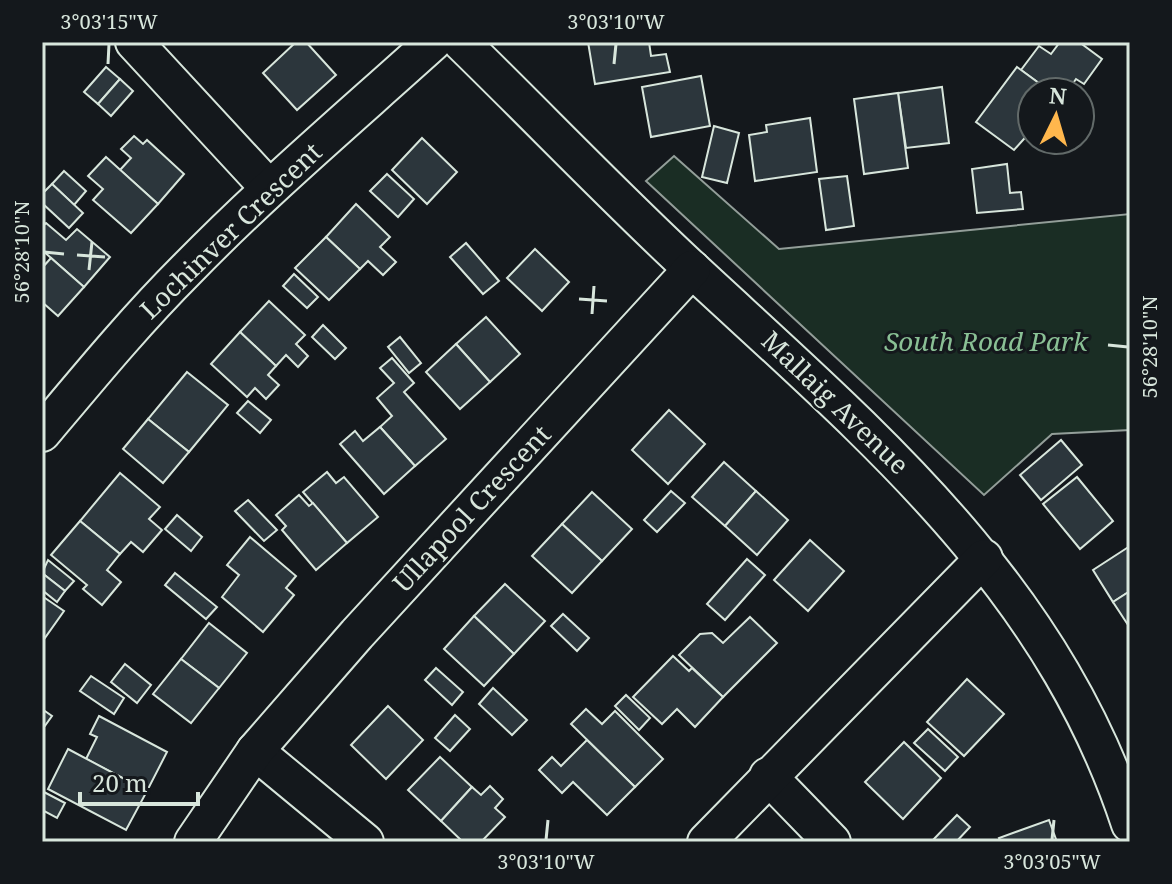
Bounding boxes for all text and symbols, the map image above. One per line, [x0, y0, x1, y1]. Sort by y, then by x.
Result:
text: 3°03'15"W [60, 8, 158, 35]
text: 3°03'10"W [567, 8, 665, 35]
north arrow [1016, 76, 1096, 156]
text: N [1048, 79, 1068, 111]
street label: Lochinver Crescent [131, 134, 329, 327]
text: 56°28'10"N [8, 201, 35, 303]
text: 56°28'10"N [1136, 296, 1163, 398]
street label: Mallaig Avenue [754, 323, 917, 482]
park label: South Road Park [884, 323, 1089, 359]
street label: Ullapool Crescent [384, 417, 558, 600]
scale bar [80, 756, 198, 806]
text: 20 m [92, 766, 148, 799]
text: 3°03'10"W [497, 848, 595, 875]
text: 3°03'05"W [1003, 848, 1101, 875]

